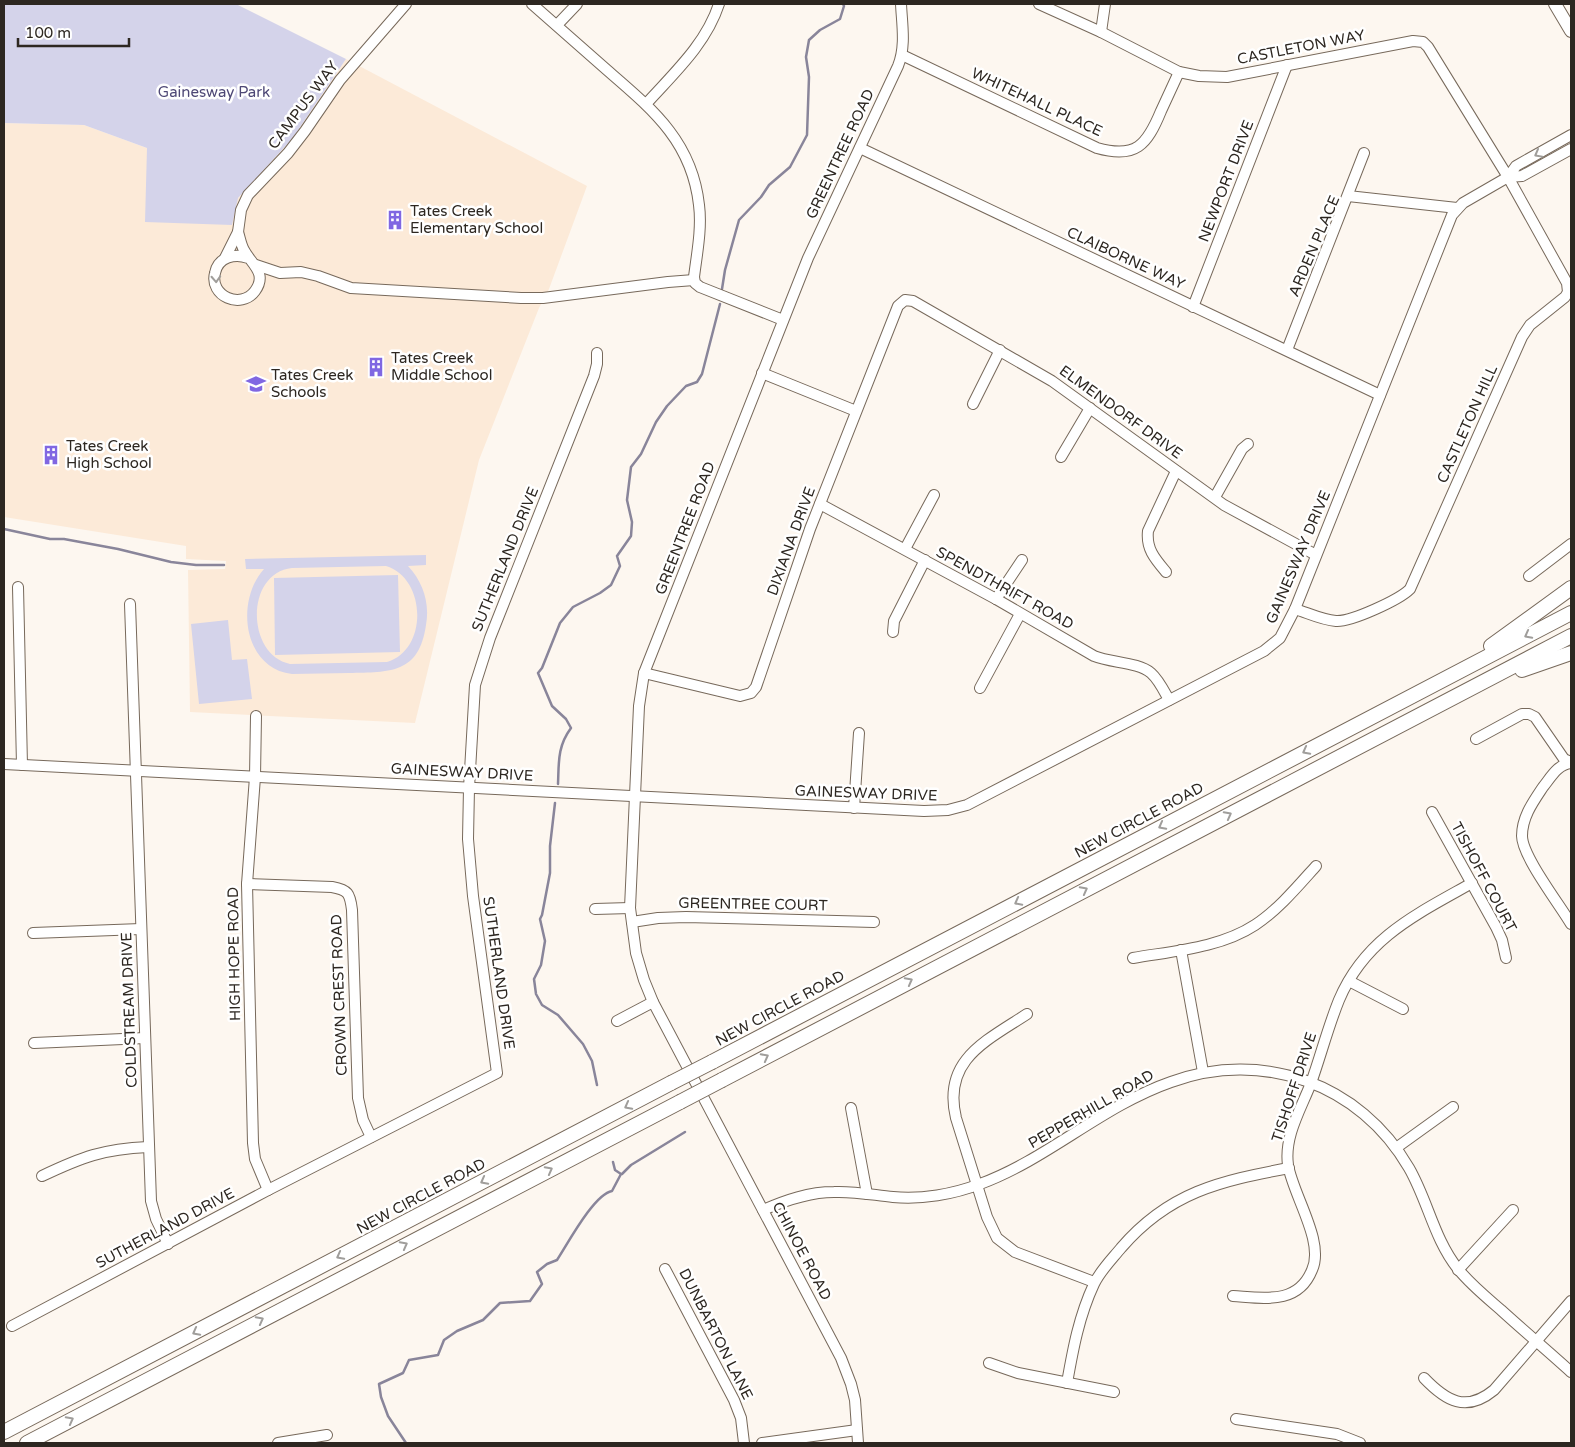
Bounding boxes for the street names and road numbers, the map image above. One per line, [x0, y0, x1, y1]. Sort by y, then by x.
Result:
street label: CASTLETON WAY [1236, 26, 1367, 68]
street label: CAMPUS WAY [264, 57, 342, 153]
street label: WHITEHALL PLACE [969, 64, 1105, 140]
street label: GREENTREE ROAD [802, 86, 878, 222]
street label: NEWPORT DRIVE [1194, 118, 1258, 244]
street label: ARDEN PLACE [1285, 193, 1343, 299]
street label: CLAIBORNE WAY [1064, 223, 1188, 293]
street label: ELMENDORF DRIVE [1056, 361, 1186, 463]
street label: CASTLETON HILL [1433, 362, 1501, 486]
street label: GREENTREE ROAD [651, 459, 719, 597]
street label: SUTHERLAND DRIVE [468, 484, 542, 634]
street label: DIXIANA DRIVE [763, 484, 819, 598]
street label: GAINESWAY DRIVE [1262, 488, 1334, 626]
street label: SPENDTHRIFT ROAD [933, 543, 1077, 633]
street label: GAINESWAY DRIVE [390, 759, 534, 785]
street label: NEW CIRCLE ROAD [1071, 778, 1207, 862]
street label: GAINESWAY DRIVE [794, 782, 938, 804]
street label: TISHOFF COURT [1447, 819, 1521, 935]
street label: HIGH HOPE ROAD [224, 887, 244, 1021]
street label: GREENTREE COURT [678, 894, 828, 914]
street label: SUTHERLAND DRIVE [479, 895, 519, 1051]
street label: CROWN CREST ROAD [327, 914, 351, 1076]
street label: COLDSTREAM DRIVE [117, 932, 141, 1088]
street label: NEW CIRCLE ROAD [712, 966, 848, 1050]
street label: TISHOFF DRIVE [1268, 1030, 1320, 1144]
street label: PEPPERHILL ROAD [1025, 1066, 1157, 1152]
street label: NEW CIRCLE ROAD [353, 1154, 489, 1238]
street label: SUTHERLAND DRIVE [93, 1184, 237, 1272]
street label: CHINOE ROAD [769, 1199, 835, 1303]
street label: DUNBARTON LANE [675, 1265, 757, 1403]

